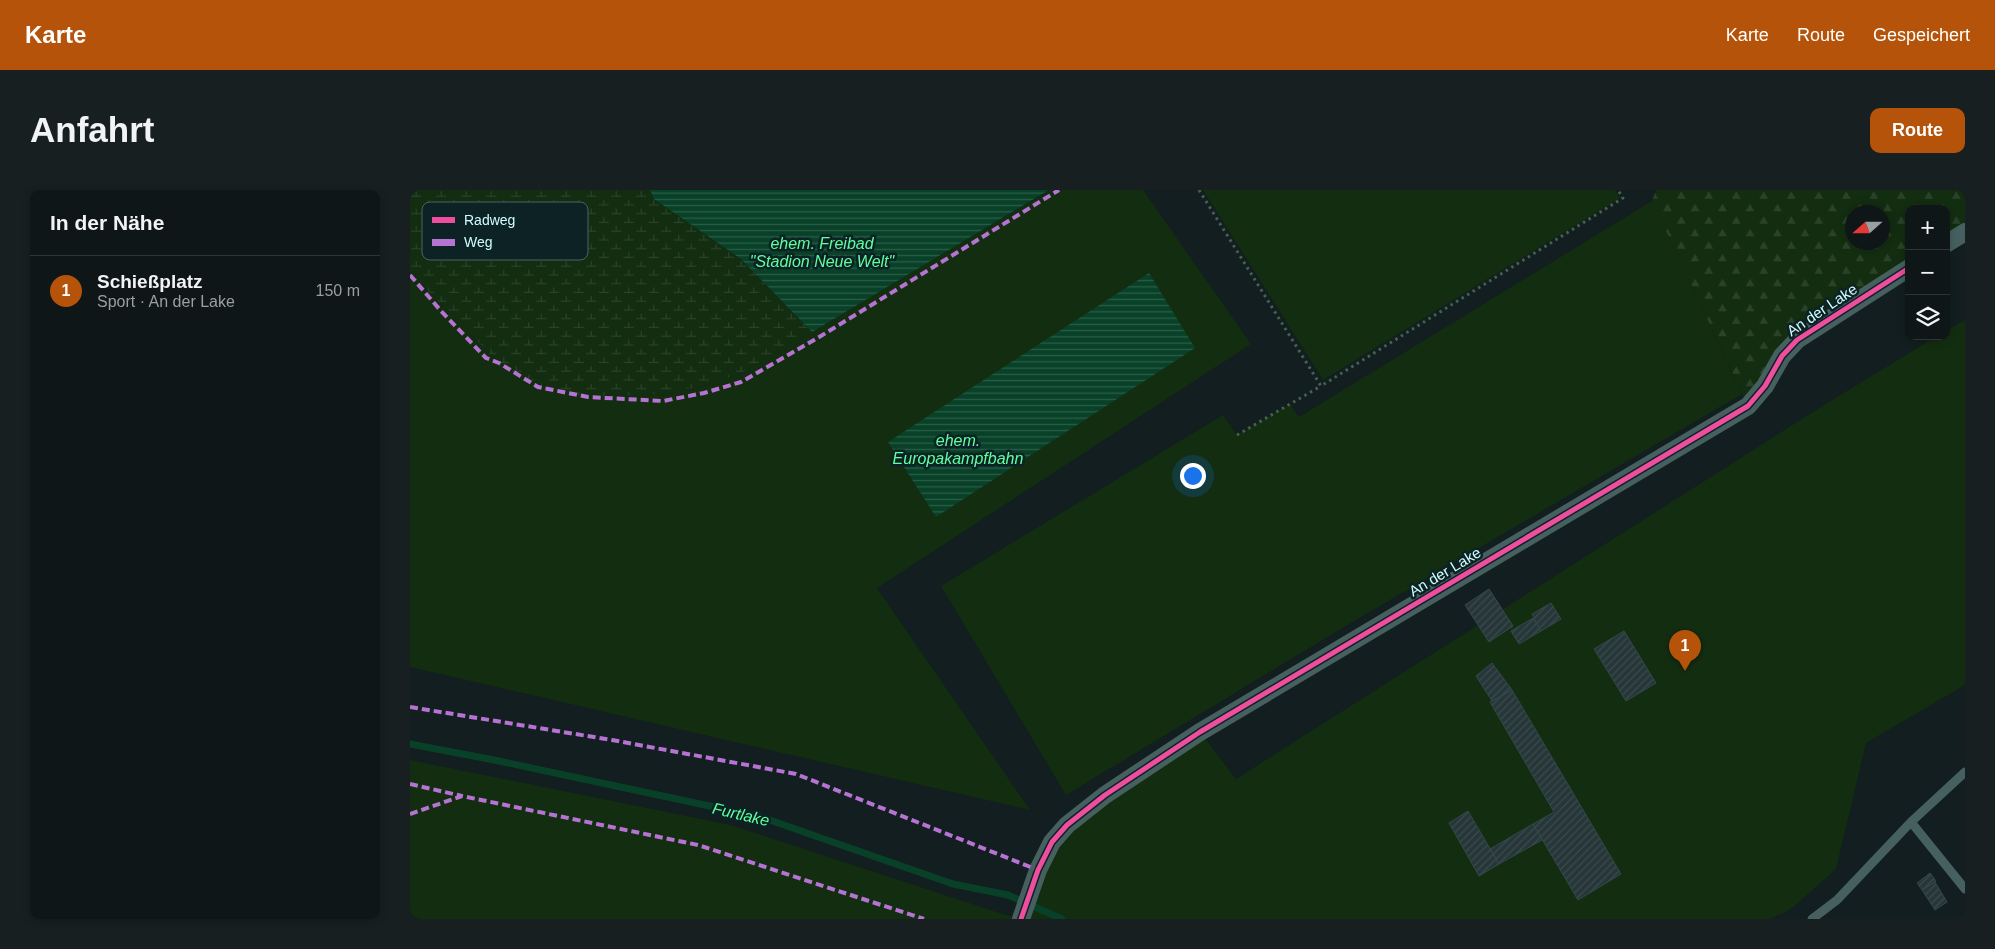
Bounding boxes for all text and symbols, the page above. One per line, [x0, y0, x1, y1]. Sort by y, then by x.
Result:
text: Karte [25, 21, 86, 48]
text: Karte [1726, 25, 1769, 45]
text: Route [1797, 25, 1845, 45]
text: Gespeichert [1873, 25, 1970, 45]
button: Route [1870, 108, 1965, 153]
text: Anfahrt [30, 110, 154, 149]
legend [422, 202, 588, 260]
north arrow [1845, 205, 1890, 250]
map controls [1905, 205, 1950, 340]
button: + [1905, 205, 1950, 250]
text: In der Nähe [50, 211, 164, 234]
text: Radweg [464, 212, 515, 228]
text: Weg [464, 234, 493, 250]
water label: ehem. Freibad "Stadion Neue Welt" [750, 235, 896, 270]
button: − [1905, 250, 1950, 295]
text: Schießplatz [97, 271, 203, 292]
street label: An der Lake [1783, 280, 1860, 339]
text: 1 [62, 282, 70, 299]
text: 150 m [316, 282, 360, 299]
text: Sport · An der Lake [97, 293, 235, 310]
button: layers [1905, 295, 1950, 340]
water label: ehem. Europakampfbahn [893, 432, 1023, 467]
your location [1180, 463, 1206, 489]
street label: An der Lake [1406, 543, 1484, 600]
pin: 1 [1669, 630, 1701, 671]
water label: Furtlake [711, 800, 771, 829]

